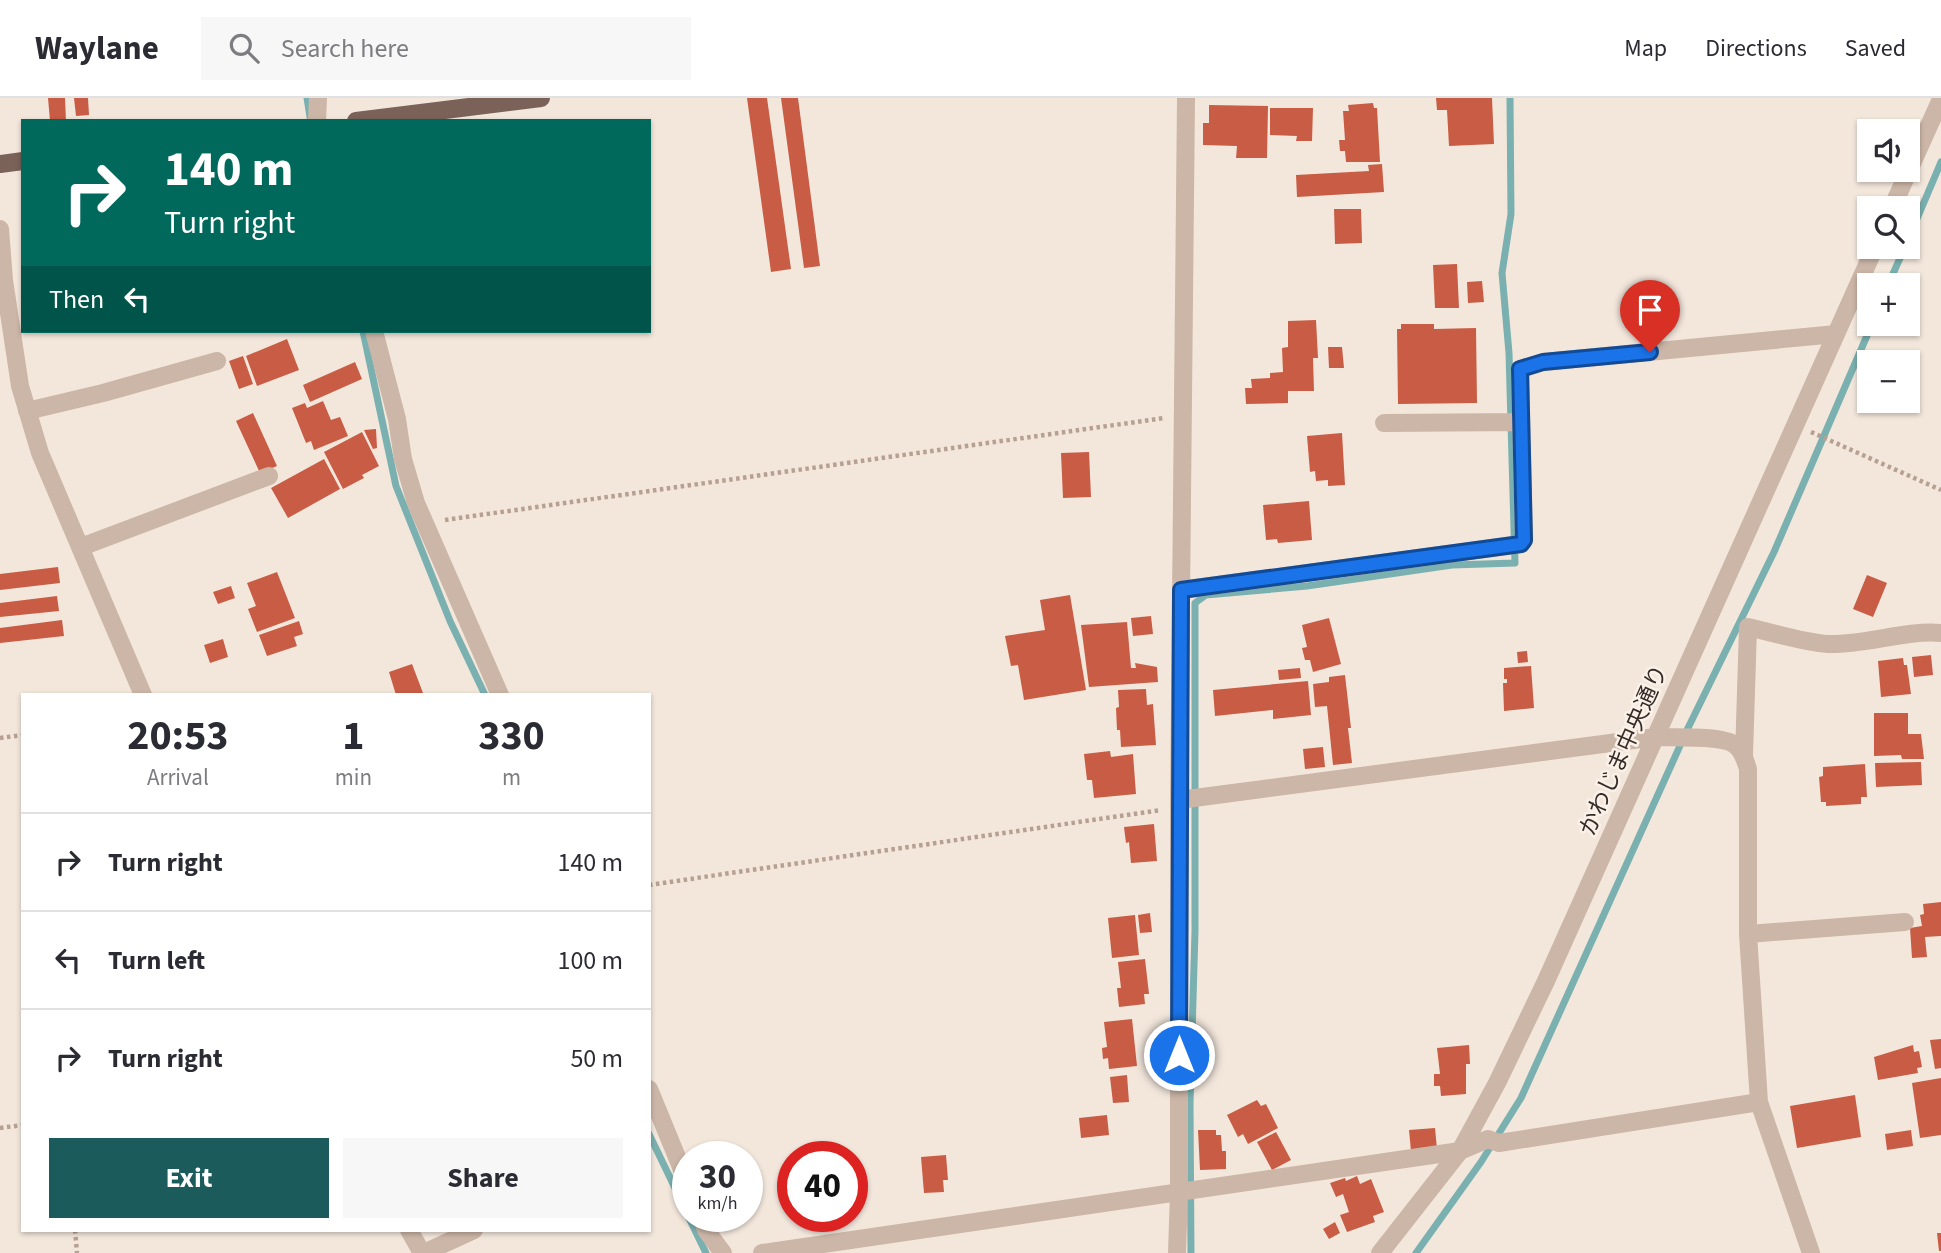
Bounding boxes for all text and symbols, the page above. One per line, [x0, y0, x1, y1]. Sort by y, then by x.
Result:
search box [201, 17, 691, 80]
text: Waylane [35, 25, 159, 72]
icon: search [225, 29, 263, 67]
text: Search here [281, 30, 409, 67]
text: Map [1624, 31, 1667, 66]
text: Directions [1705, 31, 1807, 66]
text: Saved [1845, 31, 1906, 66]
map controls [1857, 119, 1920, 413]
button: sound [1857, 119, 1920, 182]
text: 140 m [164, 135, 293, 205]
icon: right [49, 147, 140, 238]
button: search [1857, 196, 1920, 259]
text: Turn right [164, 200, 295, 246]
button: + [1857, 273, 1920, 336]
icon: left [118, 280, 156, 318]
pin [1620, 280, 1680, 352]
text: Then [49, 281, 104, 318]
icon: arrive [1631, 291, 1669, 329]
button: − [1857, 350, 1920, 413]
street label: かわじま中央通り [1571, 659, 1676, 841]
text: 20:53 [127, 706, 229, 766]
text: 1 [342, 706, 364, 766]
text: 330 [478, 706, 545, 766]
text: Arrival [147, 761, 209, 794]
text: min [335, 761, 372, 794]
text: m [502, 761, 521, 794]
icon: right [49, 843, 87, 881]
text: Turn right [108, 844, 223, 881]
text: 140 m [557, 844, 623, 881]
icon: left [49, 941, 87, 979]
text: Turn left [108, 942, 205, 979]
text: 100 m [557, 942, 623, 979]
position arrow [1142, 1018, 1216, 1092]
icon: right [49, 1039, 87, 1077]
text: Turn right [108, 1040, 223, 1077]
text: 50 m [570, 1040, 623, 1077]
button: Exit [49, 1138, 329, 1218]
button: Share [343, 1138, 623, 1218]
speed limit sign: 40 [777, 1141, 868, 1232]
text: 30 [699, 1152, 736, 1202]
text: km/h [698, 1191, 737, 1216]

